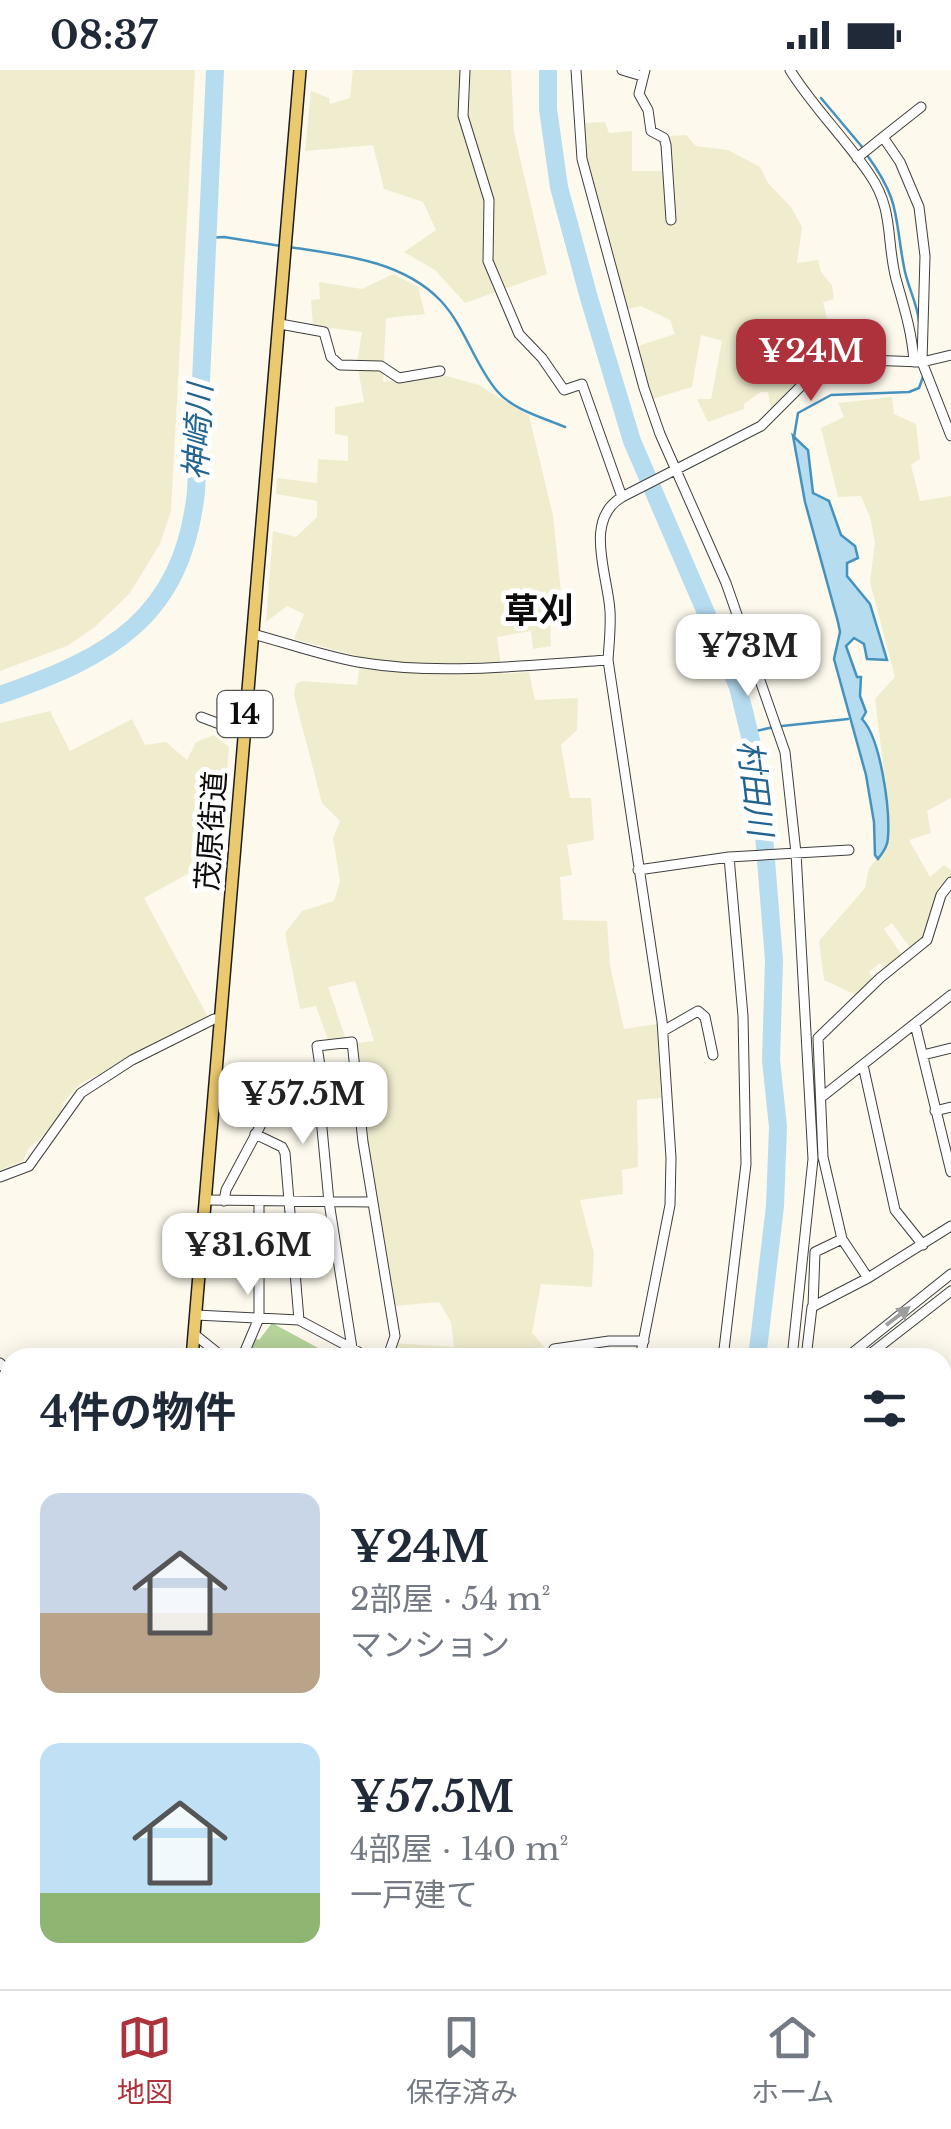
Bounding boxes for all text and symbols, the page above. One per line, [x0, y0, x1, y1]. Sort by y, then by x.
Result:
text: 08:37 [50, 12, 157, 59]
pin: ¥24M [752, 319, 870, 404]
text: ¥24M [758, 331, 864, 371]
water label: 神崎川 [176, 380, 221, 481]
district label: 草刈 [504, 589, 574, 632]
pin: ¥73M [689, 614, 807, 699]
text: ¥73M [698, 626, 798, 666]
road number: 14 [218, 691, 272, 737]
water label: 村田川 [729, 738, 781, 841]
street label: 茂原街道 [188, 770, 234, 892]
pin: ¥57.5M [222, 1062, 384, 1147]
text: ¥57.5M [241, 1074, 365, 1114]
pin: ¥31.6M [167, 1213, 329, 1298]
text: ¥31.6M [184, 1225, 312, 1265]
one-way arrow [886, 1306, 911, 1327]
icon: filters [857, 1381, 912, 1436]
text: 4件の物件 [40, 1386, 236, 1438]
text: ¥24M [350, 1521, 489, 1573]
icon: home [120, 1533, 240, 1653]
text: 2部屋 · 54 m² [350, 1579, 551, 1619]
text: マンション [350, 1625, 510, 1665]
text: ¥57.5M [350, 1771, 514, 1823]
icon: home [120, 1783, 240, 1903]
text: 4部屋 · 140 m² [350, 1829, 569, 1869]
text: 一戸建て [350, 1875, 478, 1915]
tab: 地図 [117, 2010, 173, 2110]
tab: 保存済み [406, 2010, 518, 2110]
tab: ホーム [751, 2010, 834, 2110]

